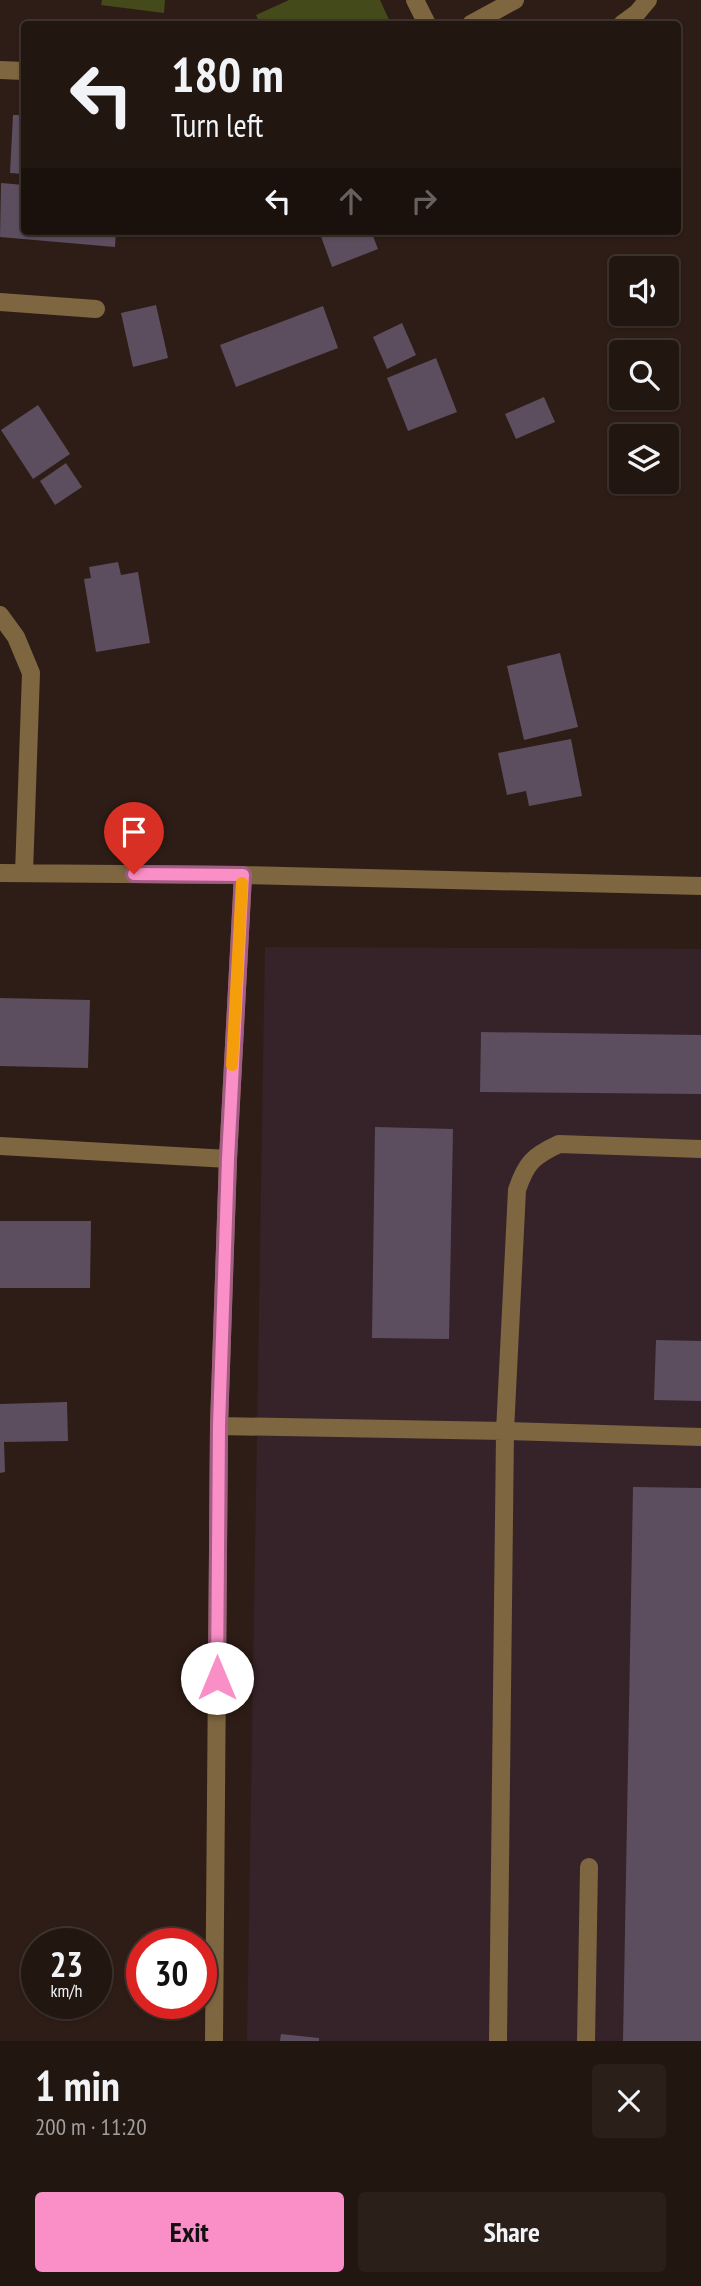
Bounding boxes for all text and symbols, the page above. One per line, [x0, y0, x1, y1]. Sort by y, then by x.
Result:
text: 180 m [171, 42, 284, 106]
icon: left [56, 49, 147, 140]
text: Turn left [171, 104, 263, 146]
icon: left [259, 182, 297, 220]
icon: ahead [332, 182, 370, 220]
icon: right [405, 182, 443, 220]
map controls [609, 256, 679, 494]
button: sound [609, 256, 679, 326]
button: search [609, 340, 679, 410]
button: layers [609, 424, 679, 494]
pin [104, 802, 164, 874]
icon: arrive [115, 813, 153, 851]
position arrow [180, 1641, 254, 1715]
speed limit sign: 30 [126, 1928, 217, 2019]
text: 23 [50, 1941, 83, 1987]
text: km/h [51, 1979, 82, 2002]
text: 1 min [35, 2058, 120, 2113]
button: close [592, 2064, 666, 2138]
text: 200 m · 11:20 [35, 2112, 147, 2141]
button: Exit [35, 2192, 344, 2272]
button: Share [358, 2192, 666, 2272]

